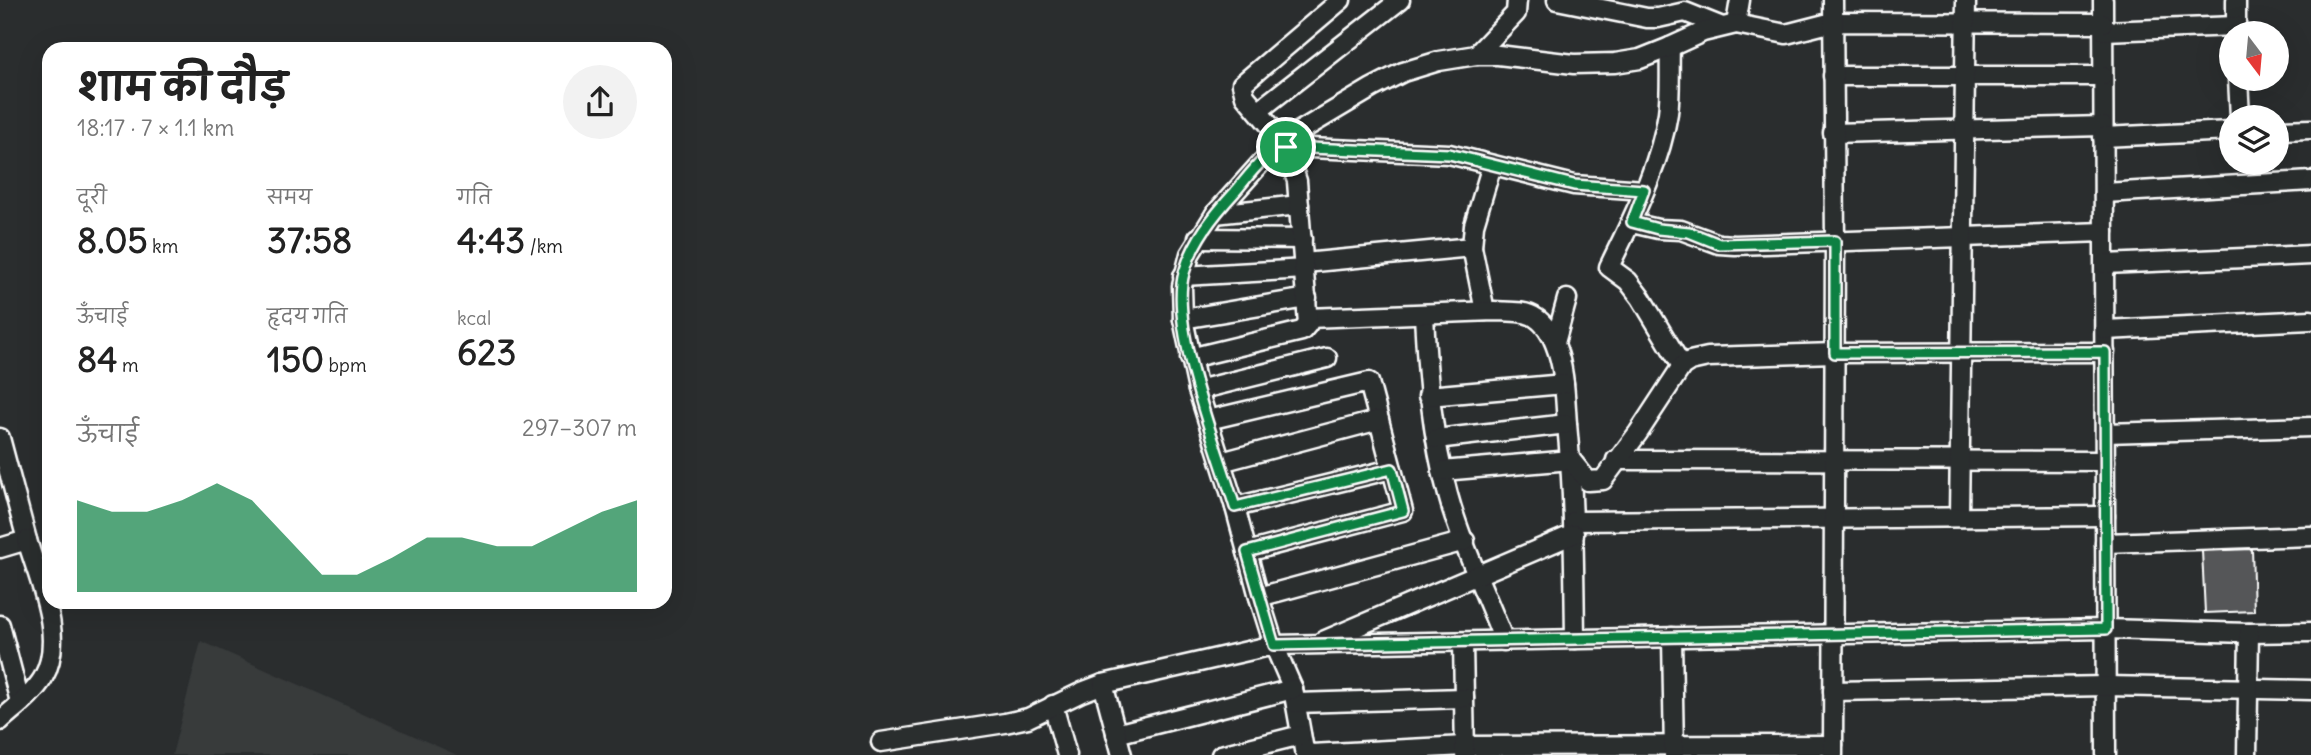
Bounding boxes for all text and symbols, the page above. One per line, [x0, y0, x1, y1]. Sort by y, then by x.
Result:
north arrow [2219, 21, 2289, 91]
map controls [2219, 21, 2289, 175]
text: शाम की दौड़ [77, 63, 287, 110]
button: share [563, 65, 637, 139]
button: layers [2219, 105, 2289, 175]
text: 18:17 · 7 × 1.1 km [77, 113, 234, 142]
pin [1256, 117, 1316, 177]
icon: arrive [1267, 128, 1305, 166]
text: दूरी [77, 185, 107, 209]
text: समय [267, 185, 312, 209]
text: गति [457, 185, 492, 209]
text: 8.05 [77, 218, 148, 262]
text: 37:58 [267, 218, 352, 262]
text: 4:43 [457, 218, 525, 262]
text: km [148, 234, 178, 258]
text: /km [525, 234, 563, 258]
text: ऊँचाई [77, 304, 128, 328]
text: हृदय गति [267, 304, 347, 328]
text: kcal [457, 306, 491, 330]
text: 623 [457, 330, 516, 374]
text: 84 [77, 337, 117, 381]
text: 150 [267, 337, 324, 381]
text: m [117, 353, 139, 377]
text: bpm [324, 353, 367, 377]
text: 297–307 m [522, 413, 637, 442]
text: ऊँचाई [77, 419, 139, 448]

